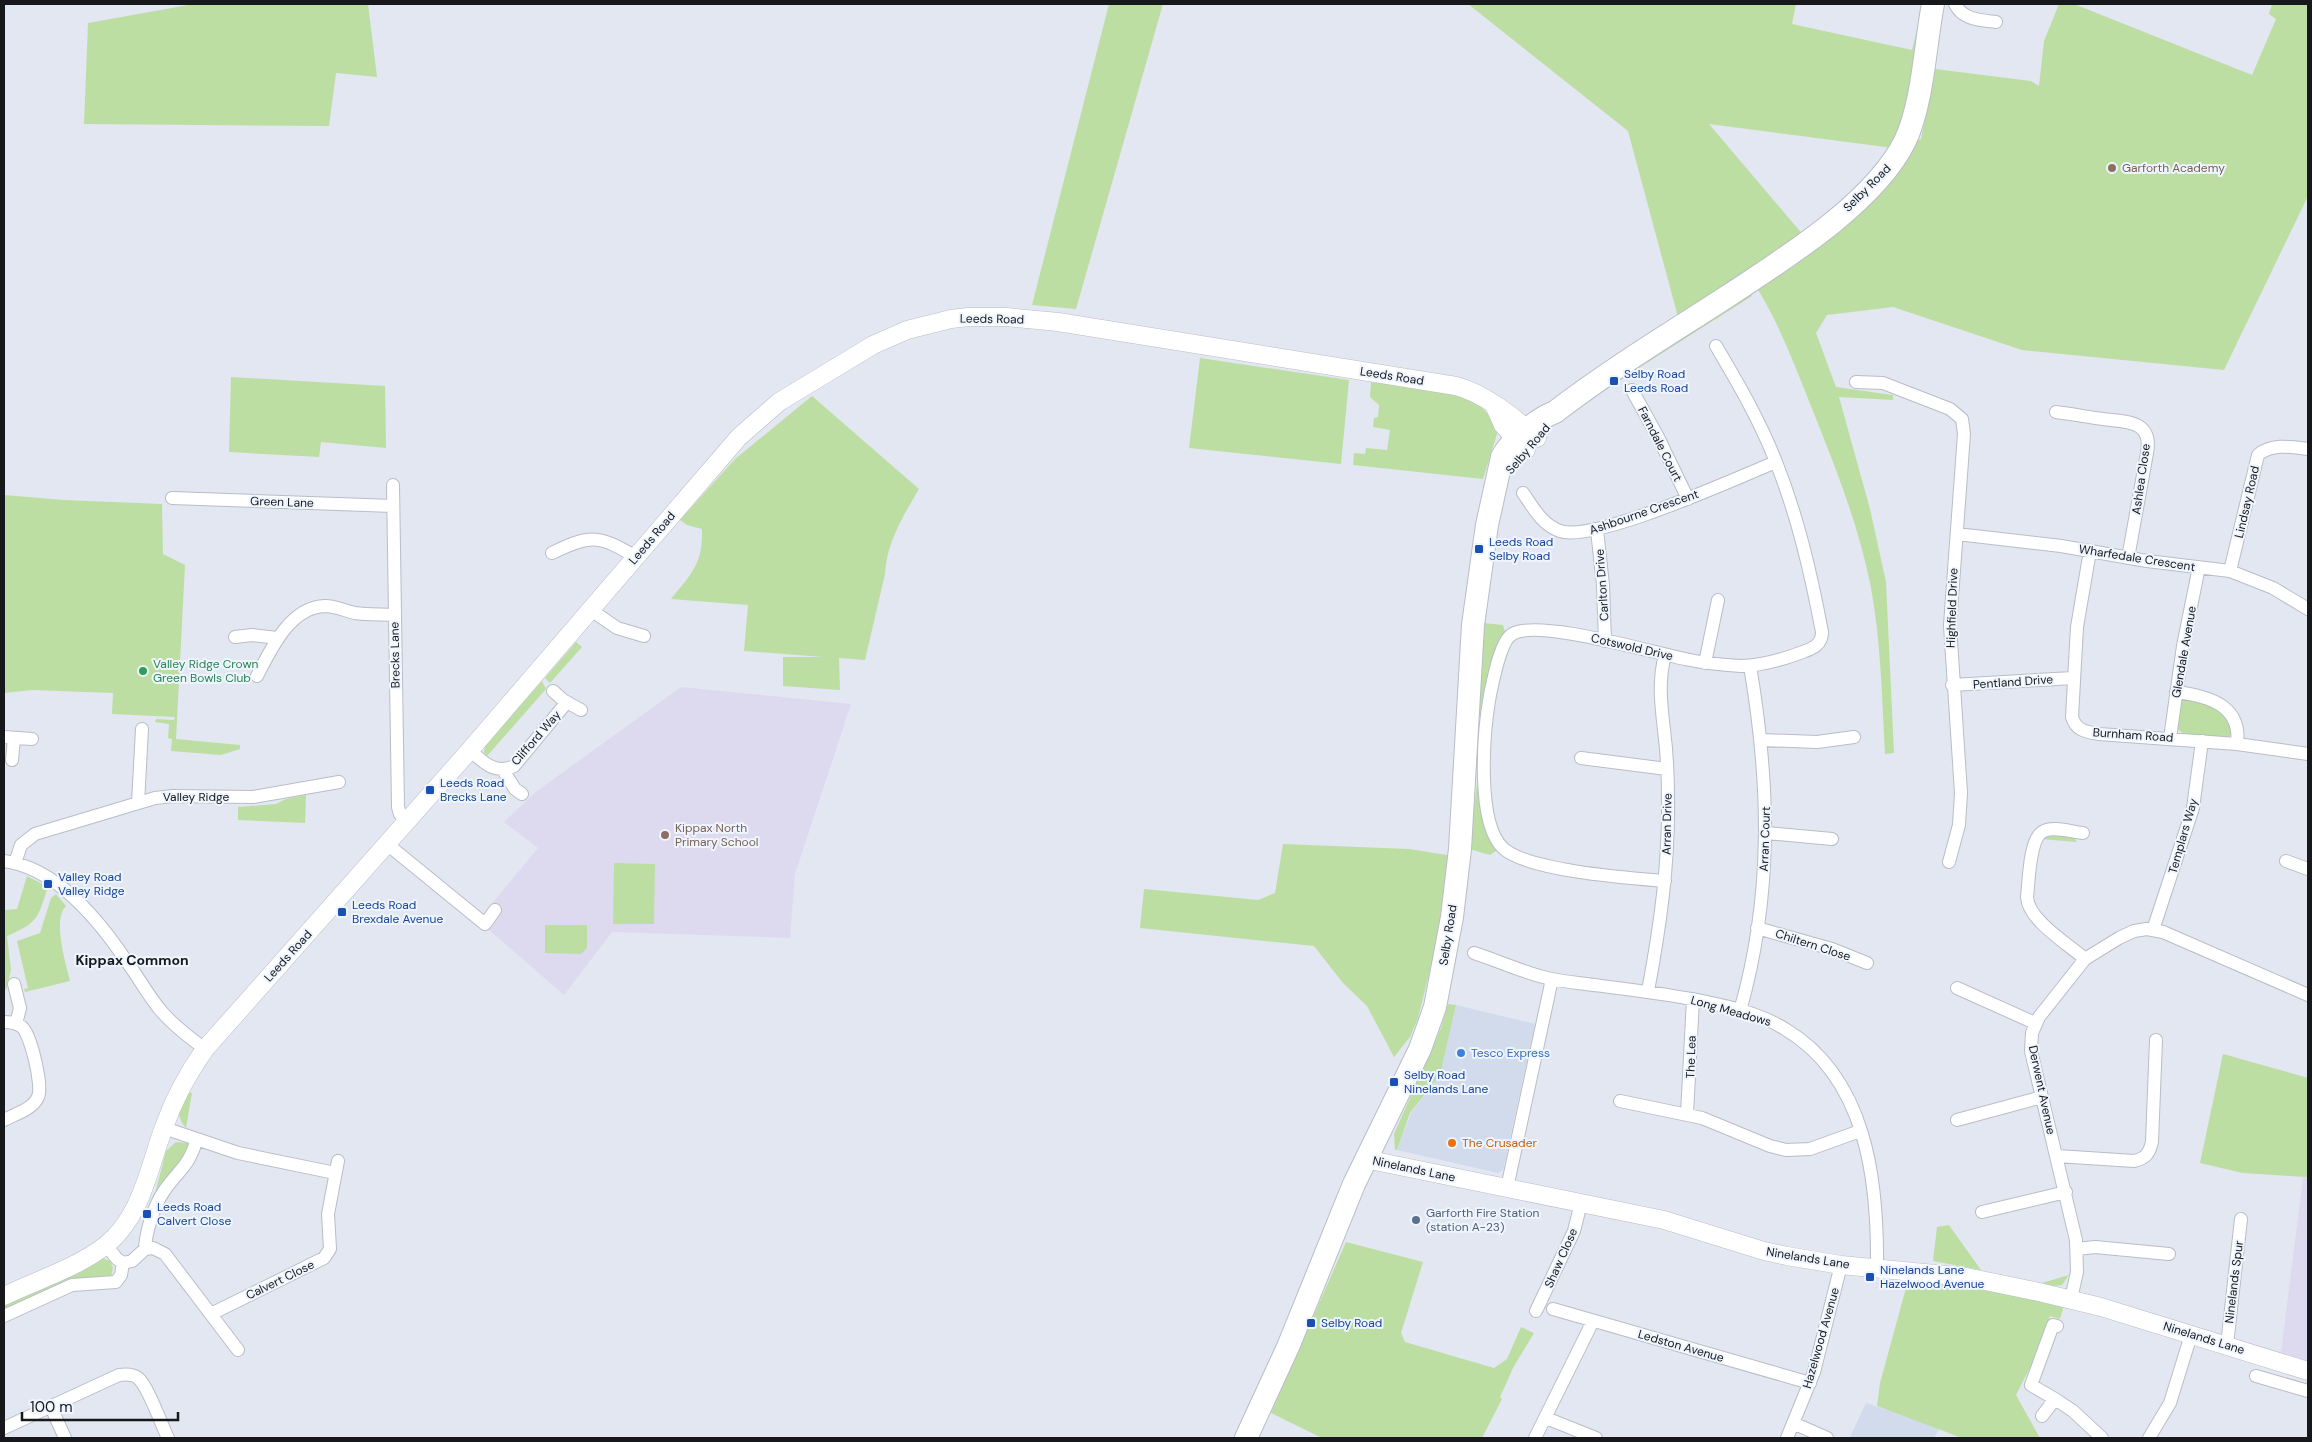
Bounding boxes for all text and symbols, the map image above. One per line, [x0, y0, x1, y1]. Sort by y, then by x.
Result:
place label: Garforth Academy [2122, 160, 2225, 176]
street label: Selby Road [1840, 161, 1894, 215]
marker: Garforth Academy [2106, 162, 2118, 174]
street label: Leeds Road [960, 310, 1024, 328]
street label: Leeds Road [1359, 363, 1425, 389]
place label: Selby Road Leeds Road [1624, 366, 1688, 396]
marker: Selby Road Leeds Road [1608, 375, 1620, 387]
street label: Farndale Court [1634, 404, 1686, 485]
street label: Selby Road [1502, 420, 1554, 478]
street label: Ashlea Close [2128, 442, 2154, 515]
street label: Lindsay Road [2231, 464, 2263, 540]
street label: Ashbourne Crescent [1587, 486, 1701, 538]
street label: Green Lane [250, 493, 314, 511]
street label: Leeds Road [625, 508, 679, 568]
place label: Leeds Road Selby Road [1489, 534, 1553, 564]
street label: Wharfedale Crescent [2078, 541, 2197, 575]
marker: Leeds Road Selby Road [1473, 543, 1485, 555]
street label: Carlton Drive [1591, 548, 1613, 622]
street label: Highfield Drive [1943, 568, 1961, 648]
street label: Glendale Avenue [2168, 605, 2200, 699]
street label: Brecks Lane [386, 621, 404, 688]
street label: Cotswold Drive [1589, 630, 1675, 664]
place label: Valley Ridge Crown Green Bowls Club [153, 656, 259, 686]
marker: Valley Ridge Crown Green Bowls Club [137, 665, 149, 677]
street label: Pentland Drive [1972, 671, 2054, 693]
street label: Clifford Way [508, 707, 565, 769]
street label: Burnham Road [2092, 724, 2174, 746]
place label: Leeds Road Brecks Lane [440, 775, 507, 805]
marker: Leeds Road Brecks Lane [424, 784, 436, 796]
street label: Valley Ridge [163, 789, 229, 805]
street label: Arran Drive [1658, 793, 1676, 855]
street label: Templars Way [2165, 796, 2201, 875]
street label: Arran Court [1756, 806, 1774, 872]
place label: Kippax North Primary School [675, 820, 758, 850]
marker: Kippax North Primary School [659, 829, 671, 841]
place label: Valley Road Valley Ridge [58, 869, 125, 899]
marker: Valley Road Valley Ridge [42, 878, 54, 890]
place label: Leeds Road Brexdale Avenue [352, 897, 443, 927]
street label: Selby Road [1435, 903, 1461, 967]
marker: Leeds Road Brexdale Avenue [336, 906, 348, 918]
street label: Chiltern Close [1773, 925, 1853, 965]
street label: Leeds Road [261, 927, 315, 985]
district label: Kippax Common [75, 951, 189, 969]
street label: Long Meadows [1689, 992, 1773, 1030]
street label: The Lea [1682, 1035, 1700, 1079]
street label: Derwent Avenue [2025, 1044, 2059, 1136]
place label: Tesco Express [1471, 1045, 1550, 1061]
marker: Tesco Express [1455, 1047, 1467, 1059]
place label: Selby Road Ninelands Lane [1404, 1067, 1488, 1097]
marker: Selby Road Ninelands Lane [1388, 1076, 1400, 1088]
place label: The Crusader [1462, 1135, 1537, 1151]
marker: The Crusader [1446, 1137, 1458, 1149]
street label: Ninelands Lane [1371, 1152, 1457, 1186]
place label: Leeds Road Calvert Close [157, 1199, 231, 1229]
place label: Garforth Fire Station (station A-23) [1426, 1205, 1540, 1235]
marker: Leeds Road Calvert Close [141, 1208, 153, 1220]
marker: Garforth Fire Station (station A-23) [1410, 1214, 1422, 1226]
street label: Shaw Close [1541, 1225, 1581, 1290]
street label: Ninelands Spur [2221, 1239, 2247, 1324]
street label: Ninelands Lane [1765, 1244, 1851, 1273]
street label: Calvert Close [243, 1256, 317, 1303]
place label: Ninelands Lane Hazelwood Avenue [1880, 1262, 1985, 1292]
marker: Ninelands Lane Hazelwood Avenue [1864, 1271, 1876, 1283]
street label: Hazelwood Avenue [1799, 1285, 1843, 1390]
place label: Selby Road [1321, 1315, 1382, 1331]
marker: Selby Road [1305, 1317, 1317, 1329]
street label: Ninelands Lane [2161, 1318, 2247, 1358]
street label: Ledston Avenue [1636, 1326, 1726, 1366]
scale bar [22, 1390, 179, 1422]
text: 100 m [30, 1397, 73, 1417]

